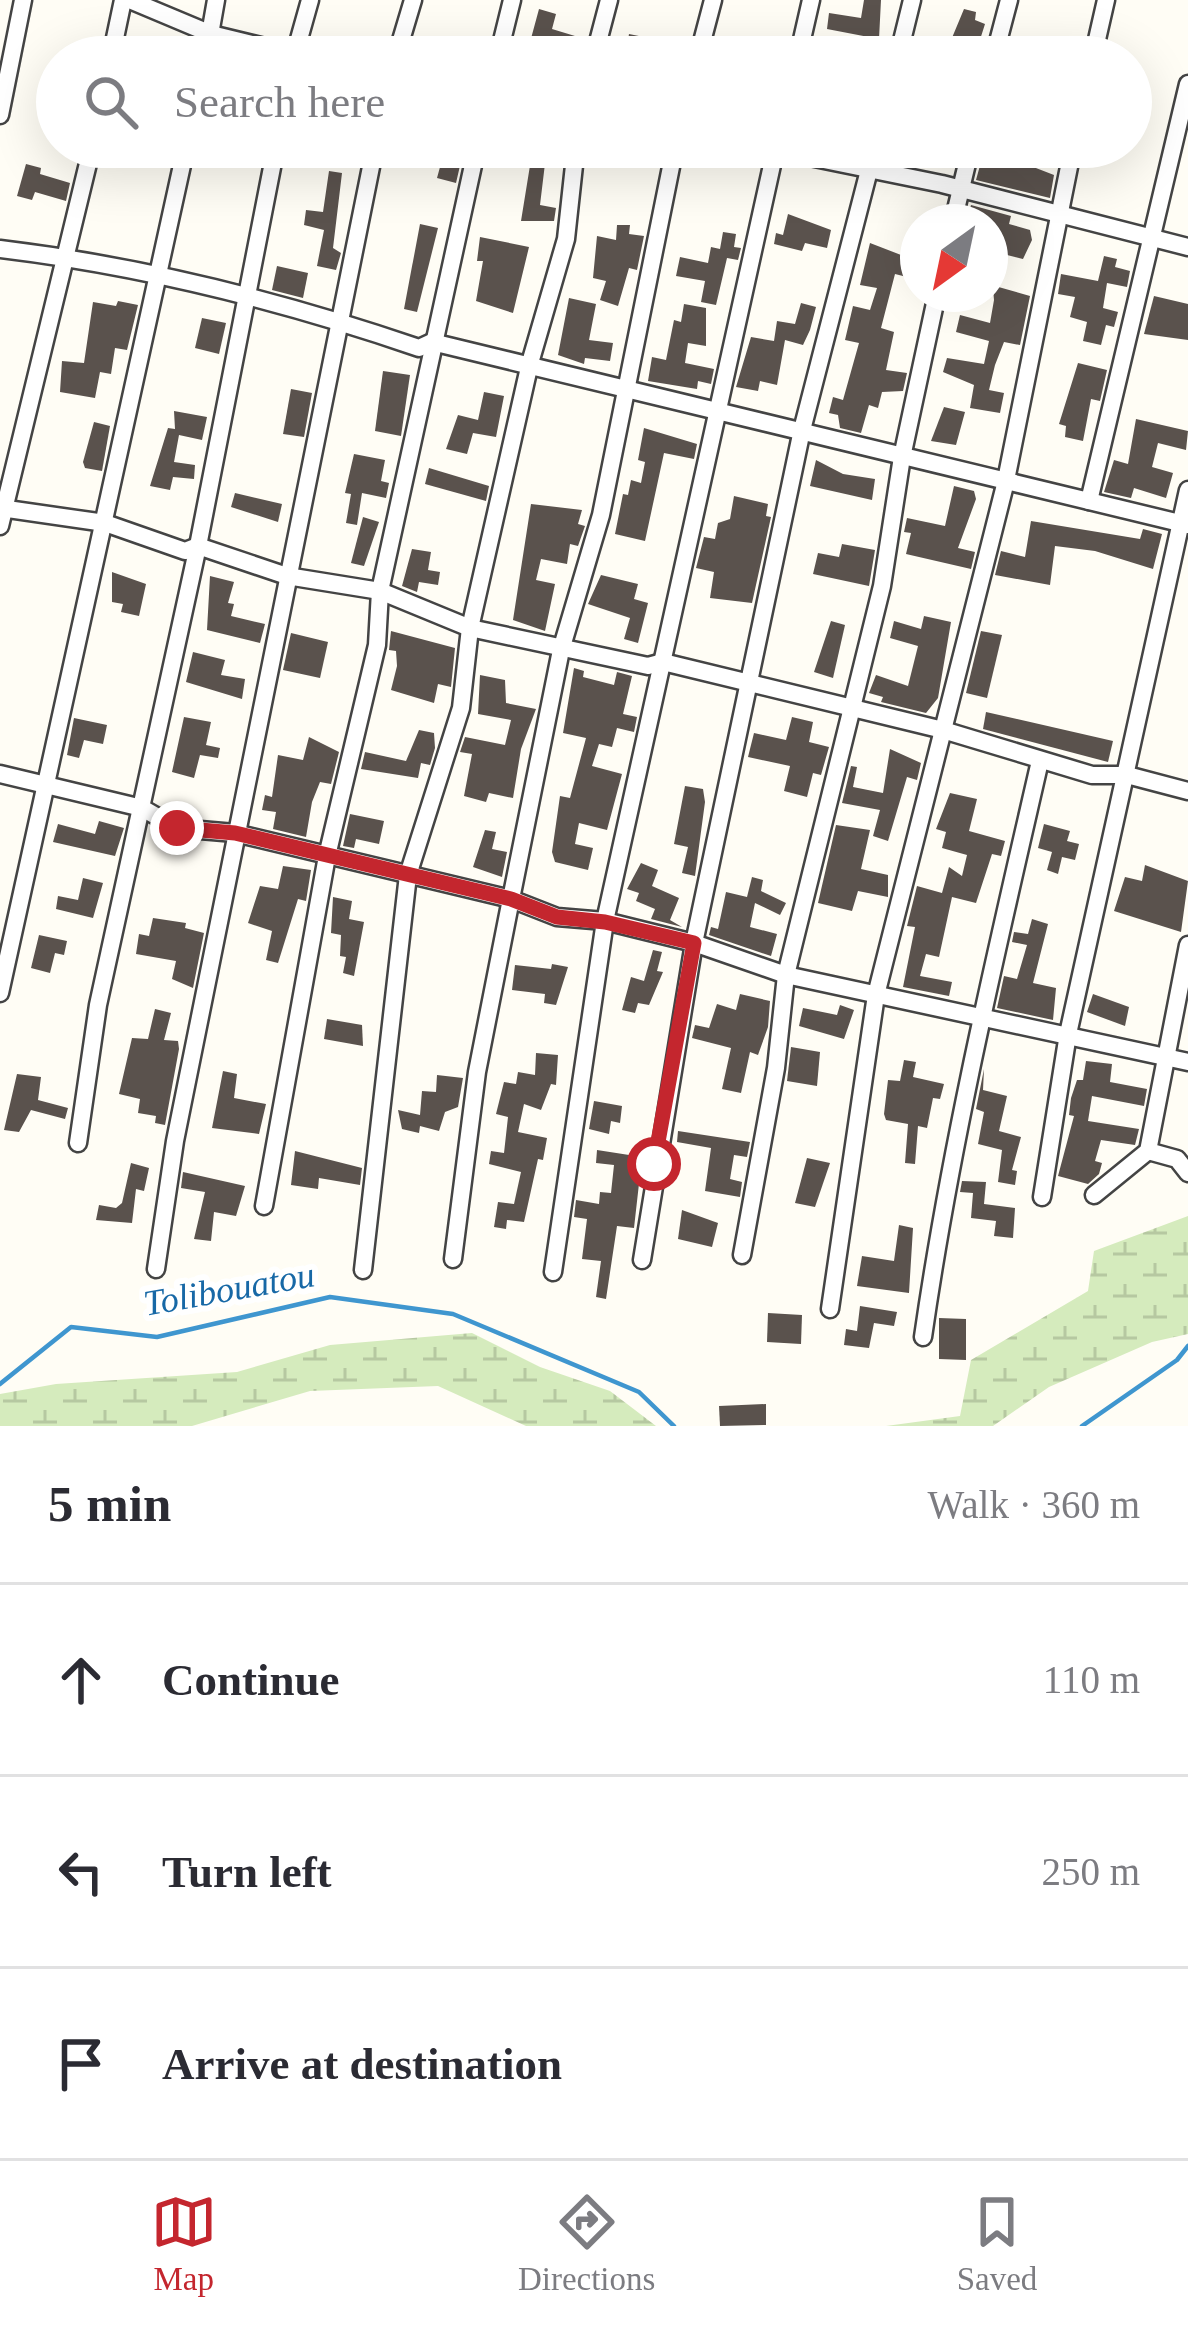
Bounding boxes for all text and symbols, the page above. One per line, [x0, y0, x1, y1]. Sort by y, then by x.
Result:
search box [36, 36, 1152, 168]
icon: search [78, 69, 144, 135]
text: Search here [174, 77, 385, 127]
north arrow [900, 204, 1008, 312]
route end [150, 801, 204, 855]
route start [627, 1137, 681, 1191]
water label: Tolibouatou [140, 1254, 318, 1324]
text: 5 min [48, 1476, 171, 1532]
text: Walk · 360 m [928, 1483, 1140, 1526]
icon: ahead [48, 1647, 114, 1713]
text: Continue [162, 1655, 340, 1705]
text: 110 m [1043, 1658, 1140, 1701]
icon: left [48, 1839, 114, 1905]
text: Turn left [162, 1847, 332, 1897]
text: 250 m [1041, 1850, 1140, 1893]
icon: arrive [48, 2031, 114, 2097]
text: Arrive at destination [162, 2039, 562, 2089]
tab: Map [151, 2189, 217, 2298]
tab: Directions [518, 2189, 655, 2298]
tab: Saved [957, 2189, 1037, 2298]

